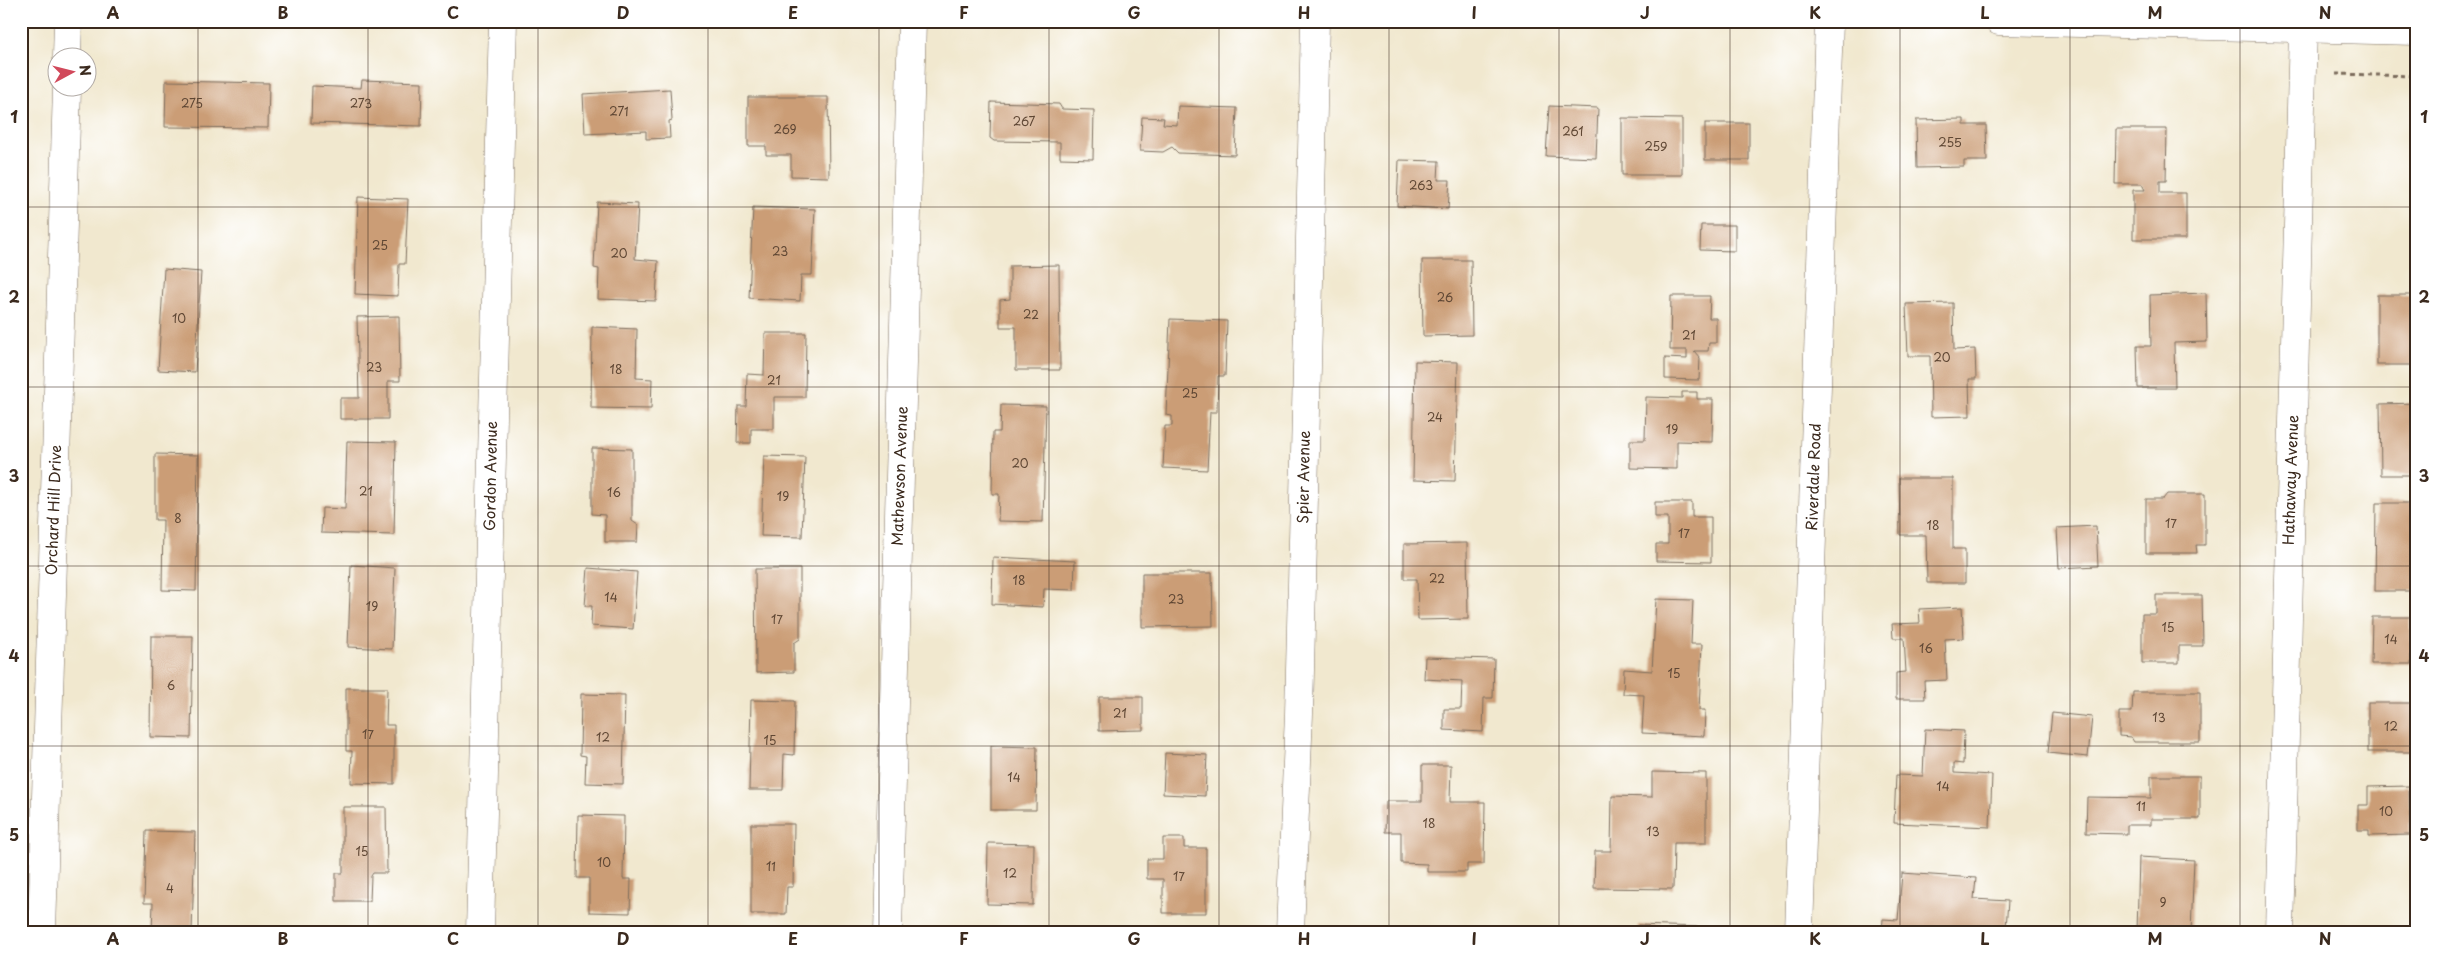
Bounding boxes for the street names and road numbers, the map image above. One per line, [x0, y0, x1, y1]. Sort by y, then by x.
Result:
street label: Mathewson Avenue [885, 406, 912, 546]
street label: Hathaway Avenue [2276, 414, 2303, 545]
street label: Gordon Avenue [477, 421, 502, 531]
street label: Riverdale Road [1799, 423, 1826, 531]
street label: Spier Avenue [1290, 430, 1315, 524]
street label: Orchard Hill Drive [39, 444, 66, 576]

